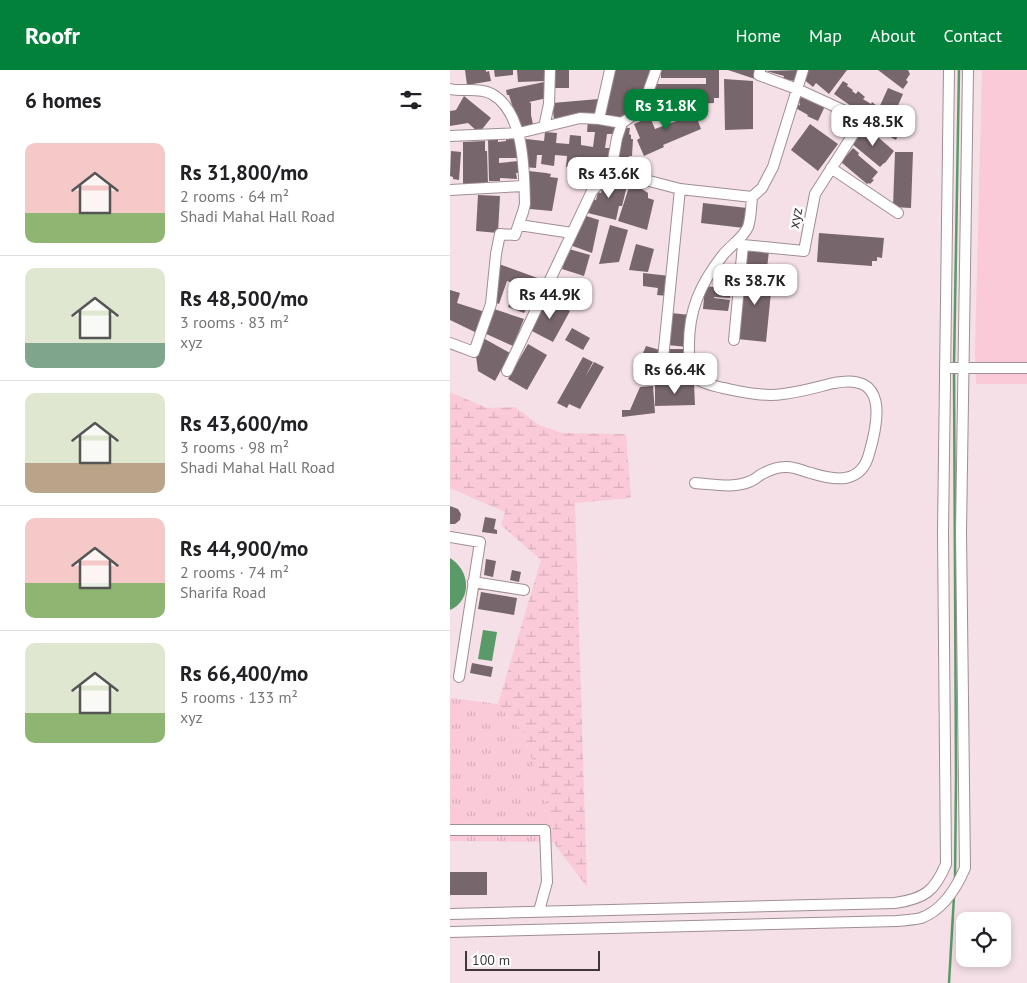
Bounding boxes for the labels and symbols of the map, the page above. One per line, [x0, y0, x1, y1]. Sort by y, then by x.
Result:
pin: Rs 31.8K [614, 88, 718, 131]
pin: Rs 48.5K [821, 104, 925, 147]
pin: Rs 43.6K [557, 156, 661, 199]
street label: xyz [784, 206, 806, 230]
pin: Rs 38.7K [703, 264, 807, 306]
pin: Rs 44.9K [498, 278, 602, 320]
pin: Rs 66.4K [623, 352, 727, 395]
scale bar [465, 948, 600, 971]

